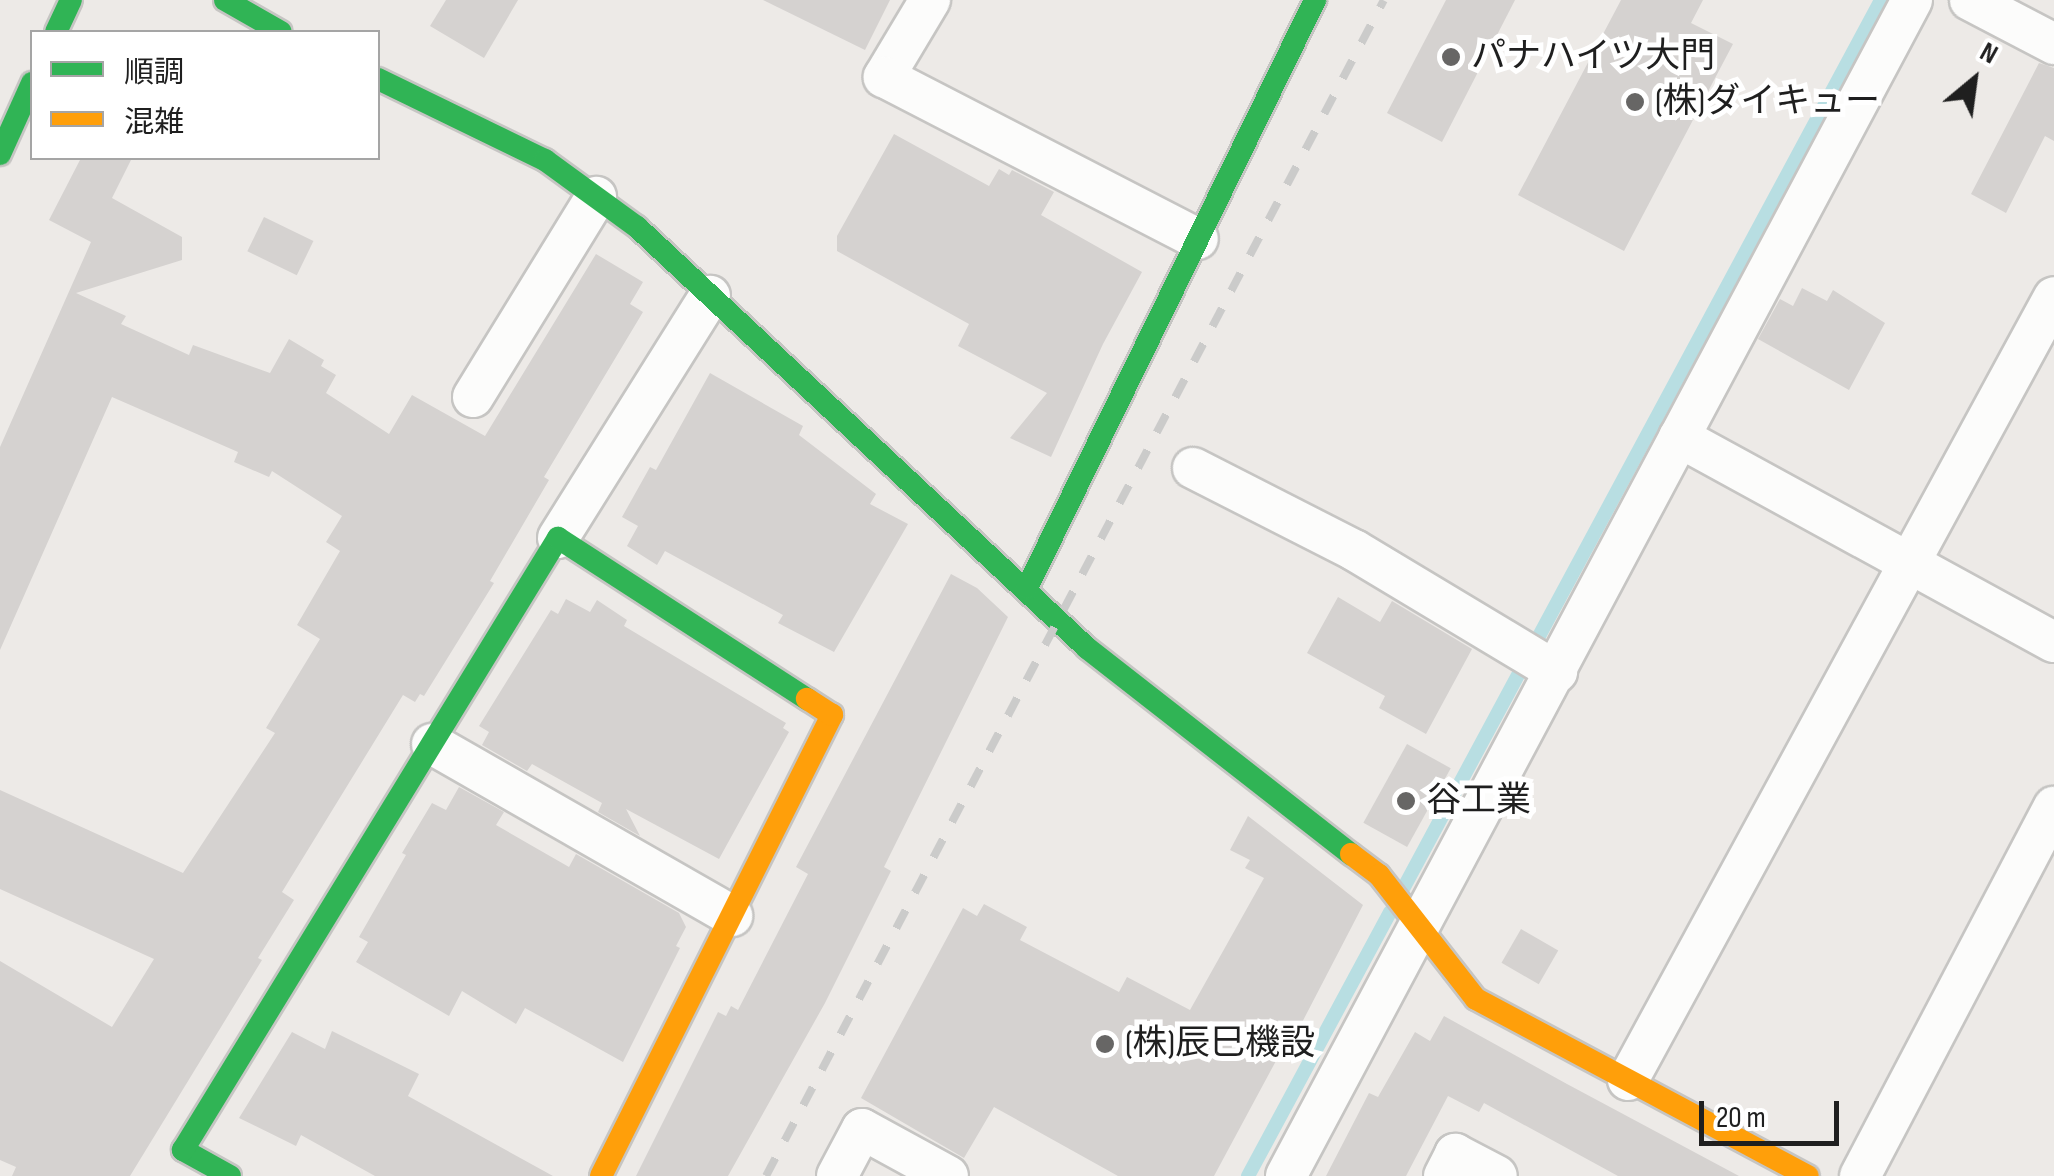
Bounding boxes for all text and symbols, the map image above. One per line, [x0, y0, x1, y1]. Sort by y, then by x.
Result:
legend [30, 30, 380, 160]
north arrow [1924, 30, 2024, 130]
text: N [1974, 35, 2003, 71]
place label: パナハイツ大門 [1471, 36, 1716, 78]
marker: パナハイツ大門 [1440, 46, 1462, 68]
text: 順調 [124, 55, 184, 91]
place label: (株)ダイキュー [1655, 81, 1880, 123]
marker: (株)ダイキュー [1624, 91, 1646, 113]
text: 混雑 [124, 105, 184, 141]
place label: 谷工業 [1426, 780, 1531, 822]
marker: 谷工業 [1395, 790, 1417, 812]
place label: (株)辰巳機設 [1125, 1023, 1315, 1065]
marker: (株)辰巳機設 [1094, 1033, 1116, 1055]
scale bar [1704, 1081, 1844, 1143]
text: 20 m [1716, 1100, 1766, 1136]

